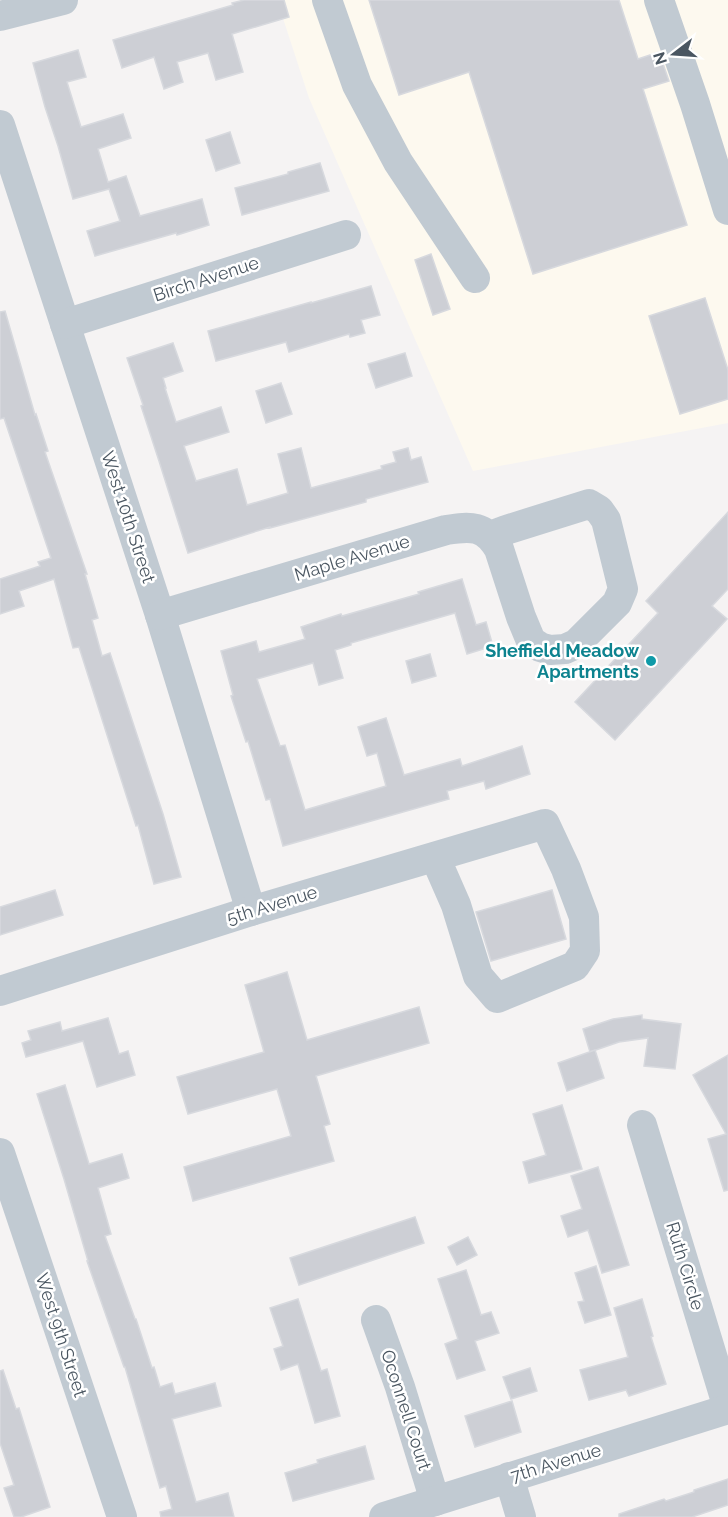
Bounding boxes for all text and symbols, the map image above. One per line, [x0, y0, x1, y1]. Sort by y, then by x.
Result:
north arrow [644, 24, 704, 84]
text: N [649, 50, 671, 67]
street label: Birch Avenue [151, 251, 262, 305]
street label: West 10th Street [97, 448, 160, 585]
street label: Maple Avenue [292, 530, 412, 585]
place label: Sheffield Meadow Apartments [485, 640, 640, 682]
marker: Sheffield Meadow Apartments [644, 654, 658, 668]
street label: 5th Avenue [224, 881, 320, 928]
street label: Ruth Circle [662, 1219, 709, 1313]
street label: West 9th Street [32, 1270, 91, 1399]
street label: Oconnell Court [377, 1347, 436, 1473]
street label: 7th Avenue [508, 1439, 604, 1486]

